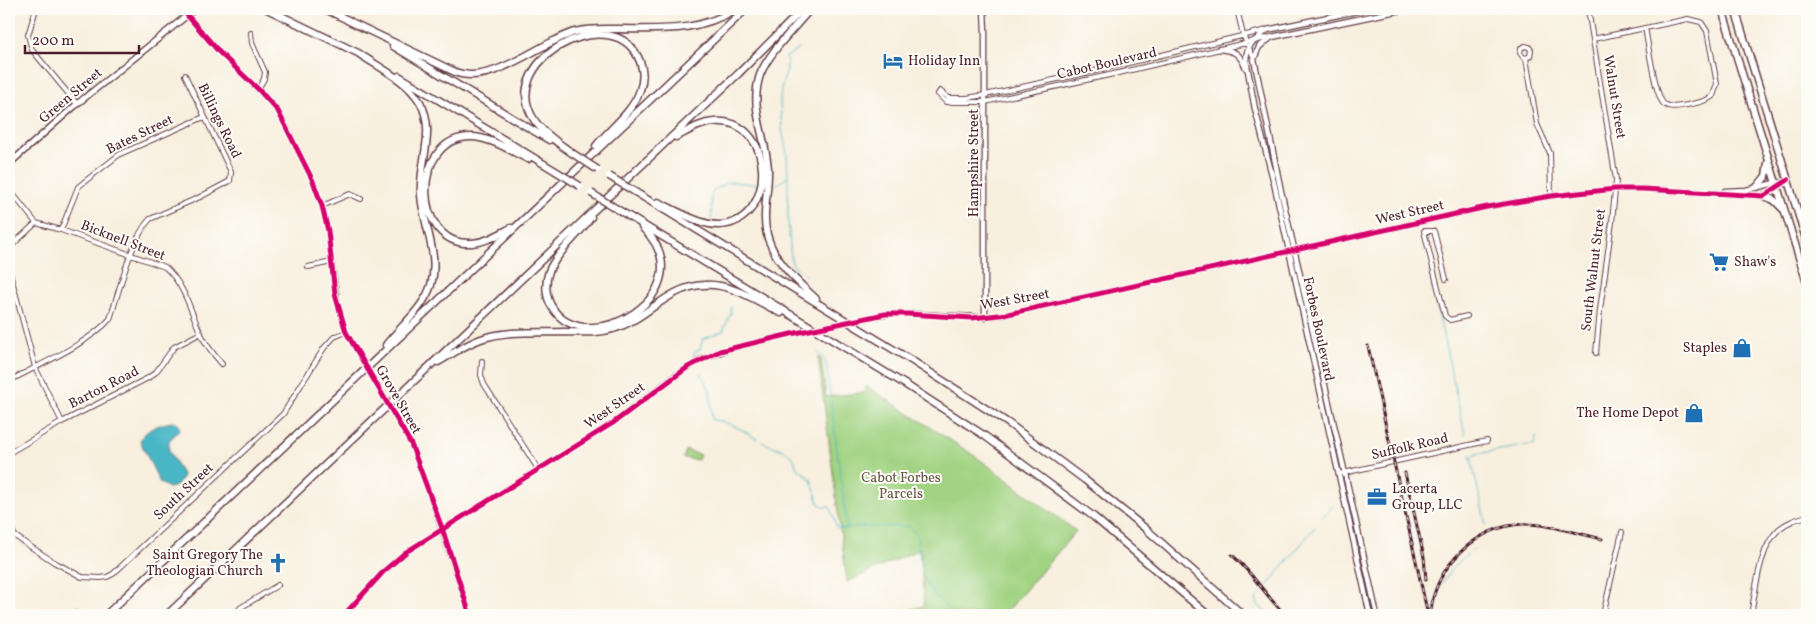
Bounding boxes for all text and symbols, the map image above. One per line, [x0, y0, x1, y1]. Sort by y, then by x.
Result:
scale bar [25, 22, 139, 54]
text: 200 m [32, 31, 75, 52]
street label: Cabot Boulevard [1055, 43, 1159, 85]
hotel icon: Holiday Inn [882, 50, 904, 72]
place label: Holiday Inn [908, 52, 980, 71]
street label: Walnut Street [1598, 54, 1630, 140]
street label: Green Street [35, 64, 107, 128]
street label: Billings Road [193, 80, 245, 162]
street label: Hampshire Street [965, 109, 984, 217]
street label: Bates Street [103, 111, 177, 159]
street label: West Street [1374, 196, 1446, 230]
street label: South Walnut Street [1577, 207, 1611, 332]
street label: Bicknell Street [78, 216, 168, 266]
supermarket icon: Shaw's [1708, 251, 1730, 273]
place label: Shaw's [1734, 253, 1776, 272]
street label: Forbes Boulevard [1298, 275, 1338, 383]
street label: West Street [979, 285, 1051, 315]
shop icon: Staples [1731, 337, 1753, 359]
place label: Staples [1683, 339, 1727, 358]
street label: Barton Road [66, 362, 143, 414]
street label: Grove Street [371, 362, 425, 438]
street label: West Street [581, 378, 649, 434]
shop icon: The Home Depot [1683, 402, 1705, 424]
place label: The Home Depot [1576, 404, 1679, 423]
street label: Suffolk Road [1370, 429, 1450, 465]
street label: South Street [150, 459, 218, 525]
park label: Cabot Forbes Parcels [861, 469, 941, 504]
place label: Lacerta Group, LLC [1392, 480, 1463, 515]
office icon: Lacerta Group, LLC [1366, 486, 1388, 508]
place label: Saint Gregory The Theologian Church [146, 546, 263, 581]
church icon: Saint Gregory The Theologian Church [267, 552, 289, 574]

